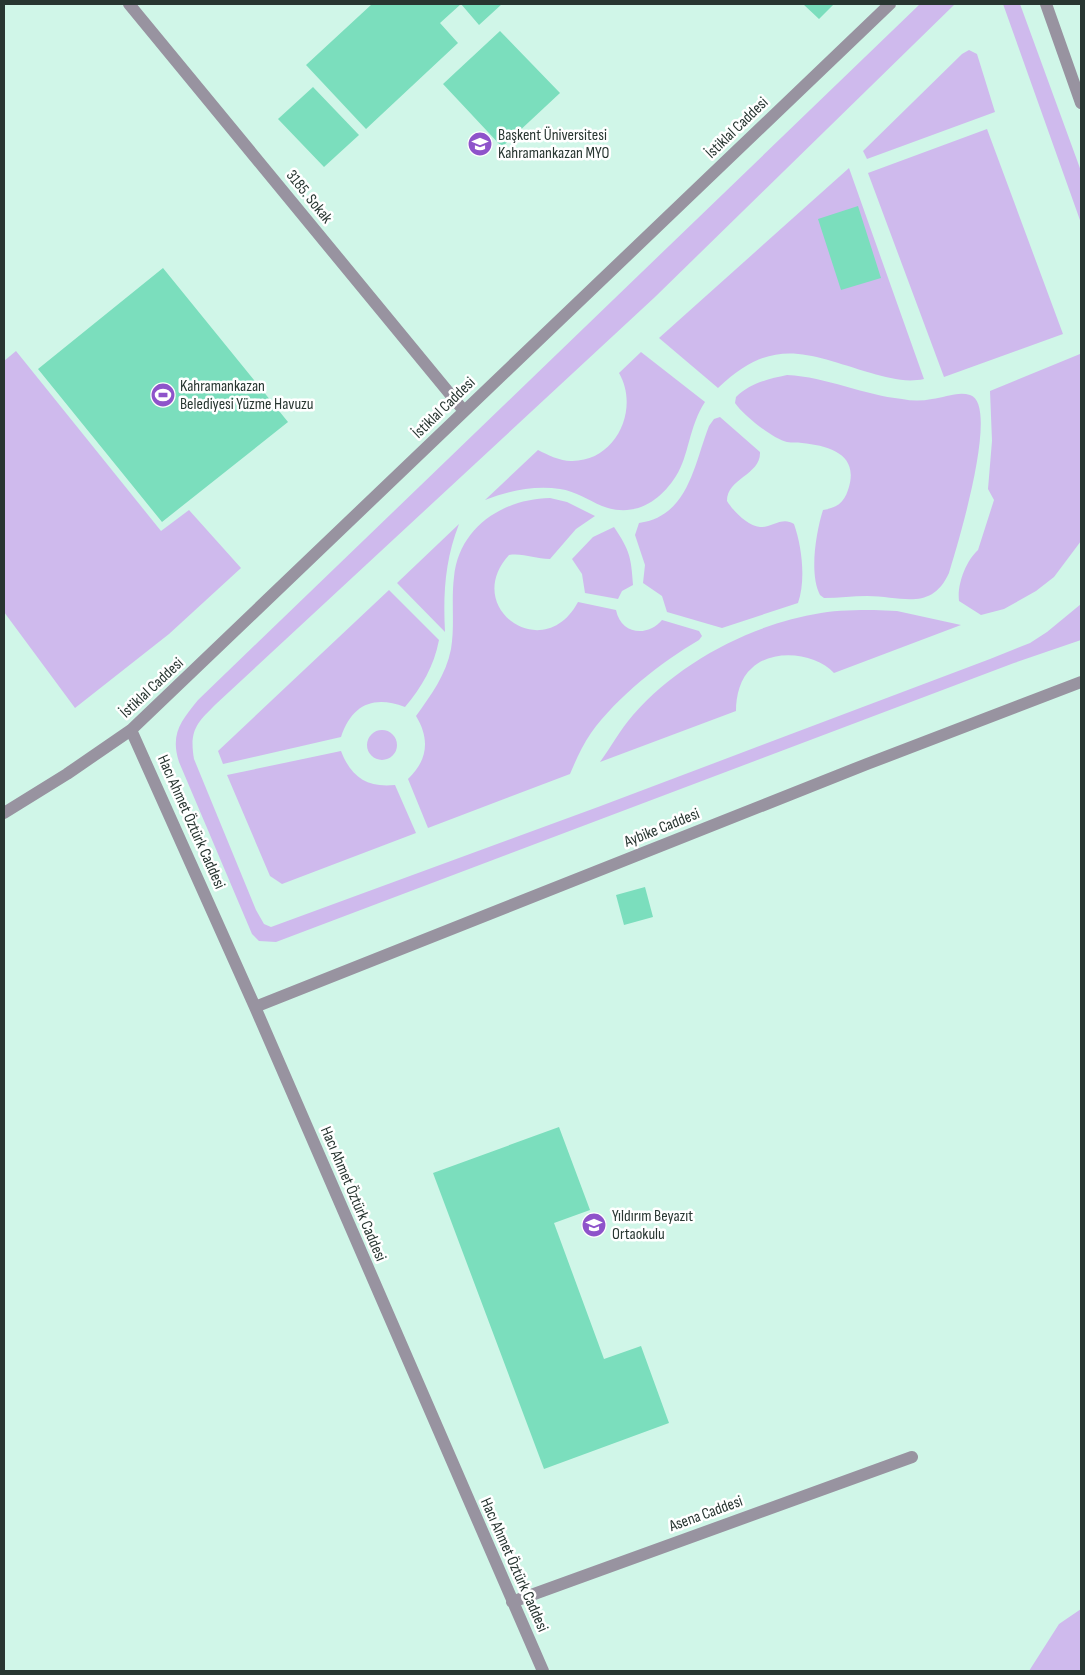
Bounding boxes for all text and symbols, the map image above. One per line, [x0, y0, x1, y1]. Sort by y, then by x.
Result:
street label: İstiklal Caddesi [702, 93, 772, 163]
place label: Başkent Üniversitesi Kahramankazan MYO [498, 126, 609, 163]
school or university icon: Başkent Üniversitesi Kahramankazan MYO [467, 131, 493, 157]
street label: 3185. Sokak [282, 166, 336, 228]
street label: İstiklal Caddesi [409, 373, 479, 443]
place label: Kahramankazan Belediyesi Yüzme Havuzu [180, 377, 314, 414]
sports icon: Kahramankazan Belediyesi Yüzme Havuzu [150, 382, 176, 408]
street label: İstiklal Caddesi [116, 654, 188, 722]
street label: Hacı Ahmet Öztürk Caddesi [153, 752, 229, 892]
street label: Aybike Caddesi [621, 804, 702, 852]
street label: Hacı Ahmet Öztürk Caddesi [316, 1124, 390, 1264]
place label: Yıldırım Beyazıt Ortaokulu [612, 1207, 693, 1244]
school or university icon: Yıldırım Beyazıt Ortaokulu [581, 1212, 607, 1238]
street label: Asena Caddesi [666, 1492, 745, 1536]
street label: Hacı Ahmet Öztürk Caddesi [476, 1495, 552, 1635]

